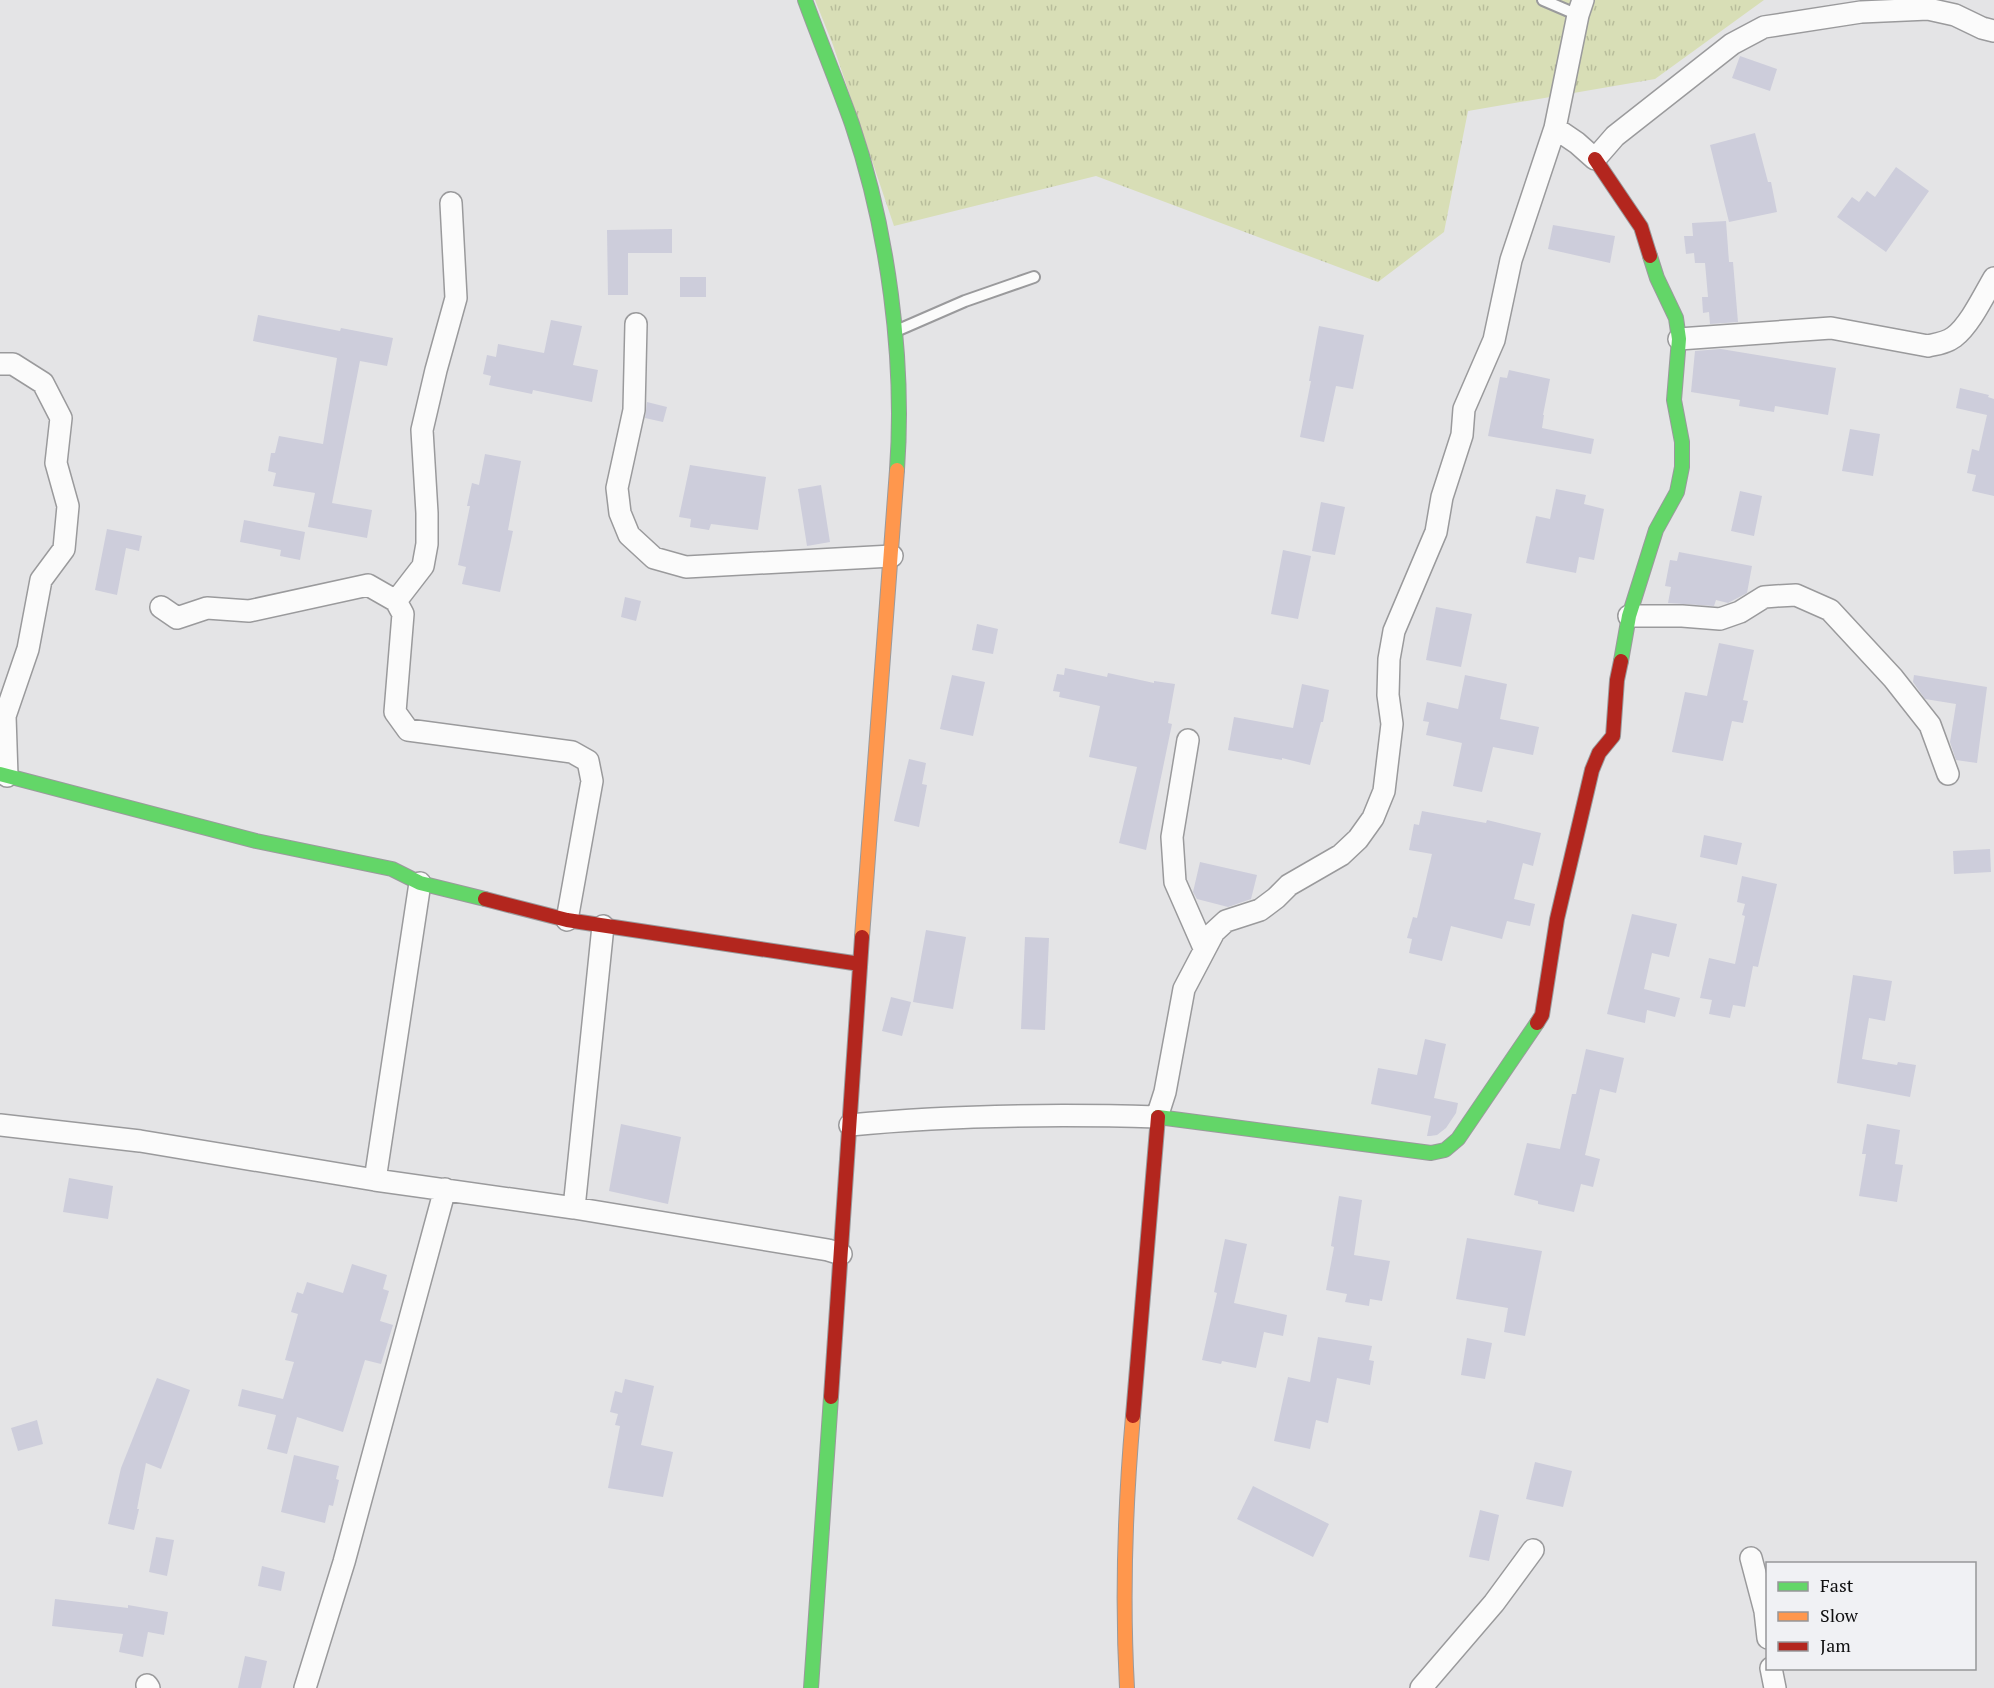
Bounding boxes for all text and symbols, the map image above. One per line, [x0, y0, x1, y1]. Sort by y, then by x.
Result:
legend [1766, 1562, 1976, 1670]
text: Fast [1820, 1573, 1854, 1597]
text: Slow [1820, 1603, 1859, 1627]
text: Jam [1820, 1633, 1851, 1657]

